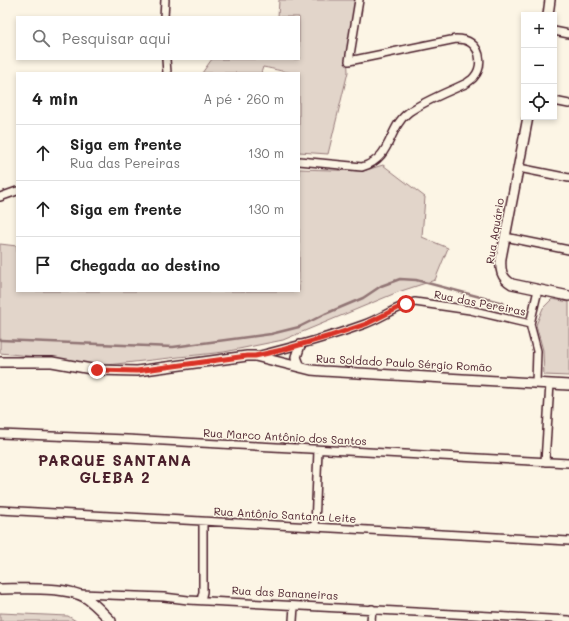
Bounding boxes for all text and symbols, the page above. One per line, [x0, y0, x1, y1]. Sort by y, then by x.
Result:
map controls [521, 12, 557, 120]
button: + [521, 12, 557, 48]
search box [16, 16, 300, 60]
icon: search [30, 27, 52, 49]
text: Pesquisar aqui [62, 28, 171, 48]
button: − [521, 48, 557, 84]
button: locate [521, 84, 557, 120]
text: 4 min [32, 87, 78, 109]
text: A pé · 260 m [203, 90, 284, 107]
text: Siga em frente [70, 134, 182, 154]
icon: ahead [32, 142, 54, 164]
text: 130 m [248, 144, 284, 161]
text: Rua das Pereiras [70, 154, 180, 171]
street label: Rua Aquário [482, 196, 507, 265]
icon: ahead [32, 198, 54, 220]
text: Siga em frente [70, 199, 182, 219]
text: 130 m [248, 200, 284, 217]
icon: arrive [32, 254, 54, 276]
text: Chegada ao destino [70, 255, 220, 275]
street label: Rua das Pereiras [433, 286, 527, 319]
route start [397, 295, 415, 313]
street label: Rua Soldado Paulo Sérgio Romão [316, 350, 493, 375]
route end [88, 361, 106, 379]
street label: Rua Marco Antônio dos Santos [203, 425, 367, 448]
district label: PARQUE SANTANA GLEBA 2 [38, 450, 192, 487]
street label: Rua Antônio Santana Leite [213, 503, 357, 526]
street label: Rua das Bananeiras [231, 582, 339, 603]

